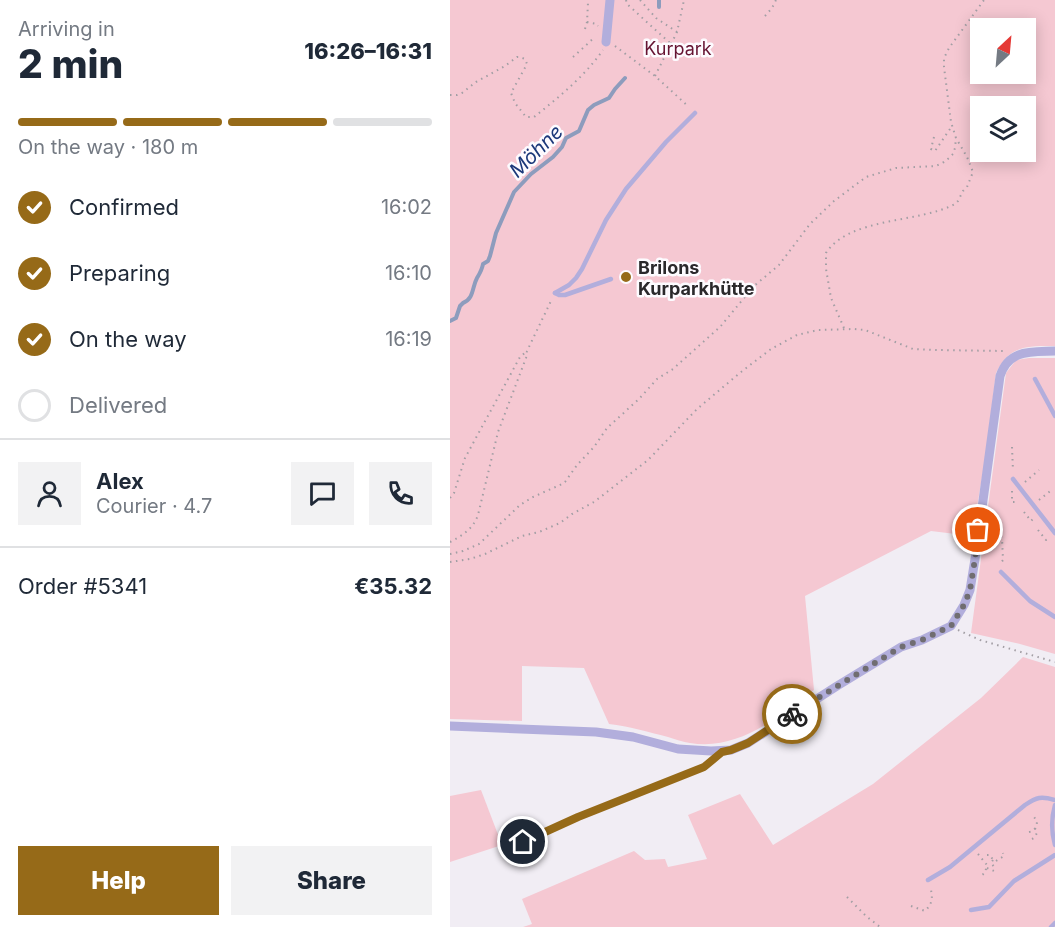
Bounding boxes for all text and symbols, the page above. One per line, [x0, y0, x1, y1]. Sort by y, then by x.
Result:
text: Arriving in [18, 17, 115, 41]
north arrow [970, 18, 1036, 84]
map controls [970, 18, 1036, 162]
text: 16:26–16:31 [304, 38, 432, 64]
park label: Kurpark [644, 38, 712, 59]
text: 2 min [18, 40, 123, 87]
button: layers [970, 96, 1036, 162]
water label: Möhne [504, 120, 568, 182]
text: On the way · 180 m [18, 135, 198, 159]
icon: check [18, 191, 51, 224]
text: Confirmed [69, 194, 179, 220]
text: 16:02 [381, 195, 432, 219]
icon: check [18, 257, 51, 290]
place label: Brilons Kurparkhütte [638, 257, 755, 299]
text: Preparing [69, 260, 170, 286]
text: 16:10 [385, 261, 432, 285]
marker: Brilons Kurparkhütte [619, 270, 633, 284]
icon: check [18, 323, 51, 356]
text: On the way [69, 326, 187, 352]
text: 16:19 [385, 327, 432, 351]
text: Delivered [69, 392, 167, 418]
button: person [18, 462, 81, 525]
button: chat [291, 462, 354, 525]
button: phone [369, 462, 432, 525]
text: Alex [96, 468, 144, 494]
text: Courier · 4.7 [96, 494, 212, 518]
pin [952, 504, 1003, 555]
icon: bag [961, 513, 994, 546]
text: Order #5341 [18, 573, 147, 599]
text: €35.32 [354, 573, 432, 599]
courier [762, 684, 822, 744]
icon: bike [776, 698, 809, 731]
pin [497, 816, 548, 867]
icon: home [506, 825, 539, 858]
button: Help [18, 846, 219, 915]
button: Share [231, 846, 432, 915]

